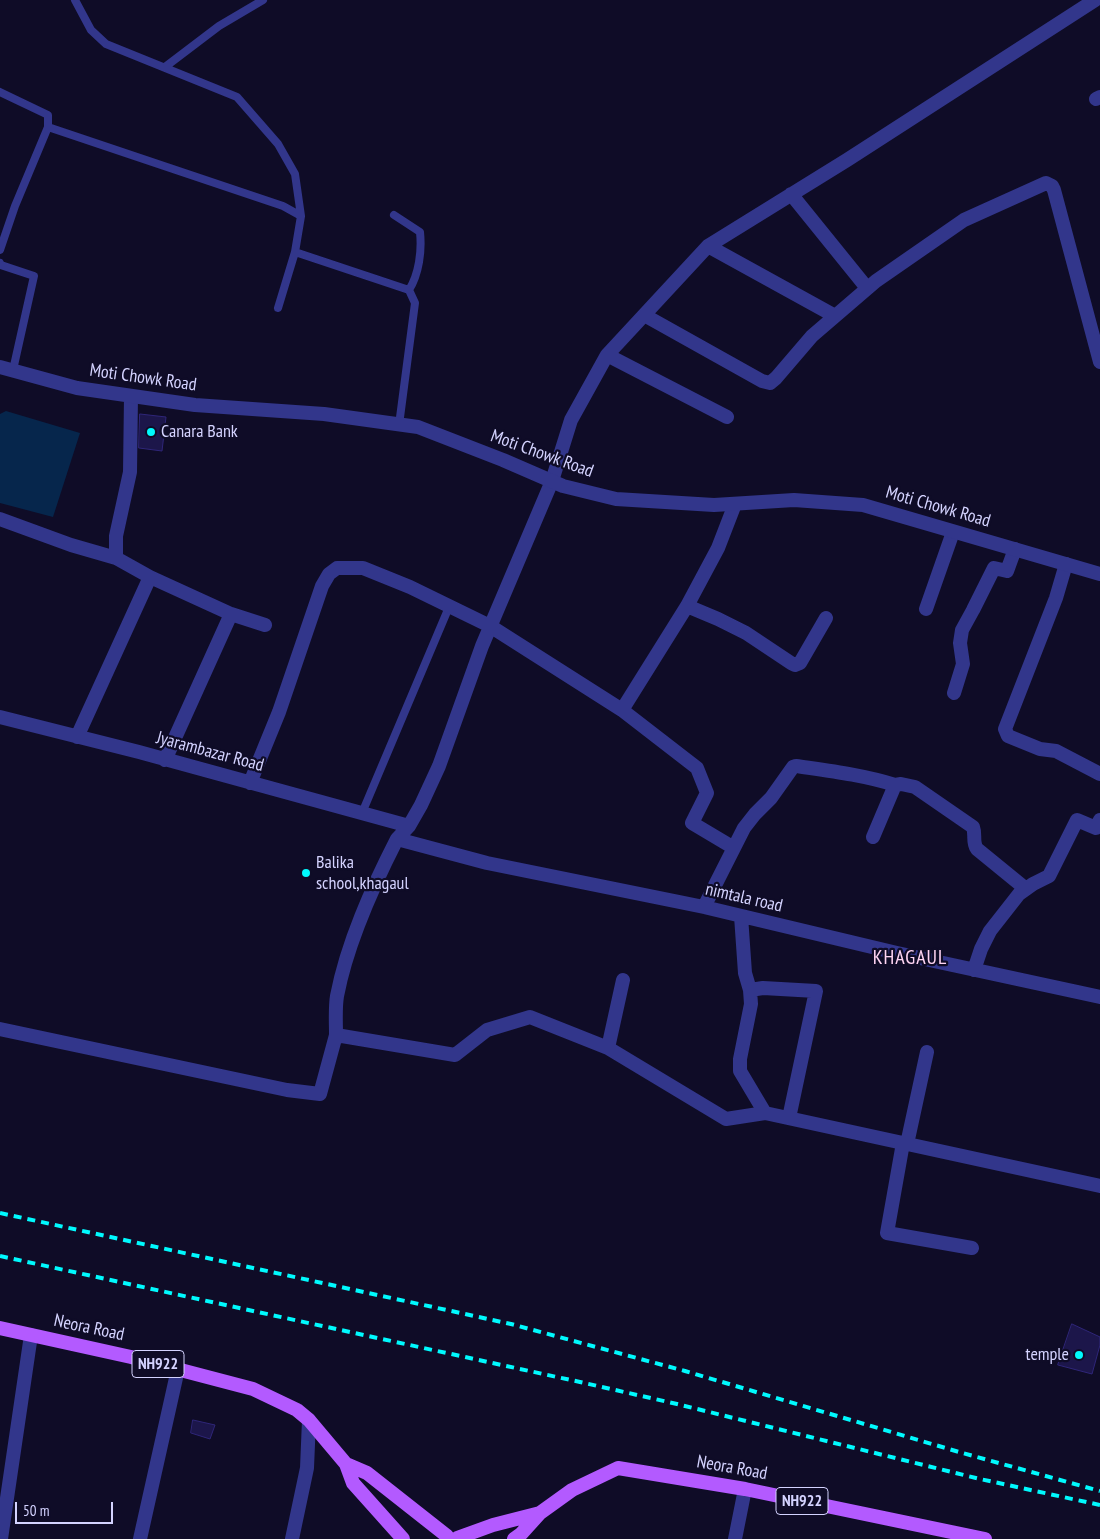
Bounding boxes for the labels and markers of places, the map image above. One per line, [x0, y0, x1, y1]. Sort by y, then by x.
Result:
place label: Canara Bank [161, 421, 238, 443]
marker: Canara Bank [145, 426, 157, 438]
place label: Balika school,khagaul [316, 852, 409, 894]
marker: Balika school,khagaul [300, 867, 312, 879]
place label: temple [1026, 1344, 1069, 1366]
marker: temple [1073, 1349, 1085, 1361]

